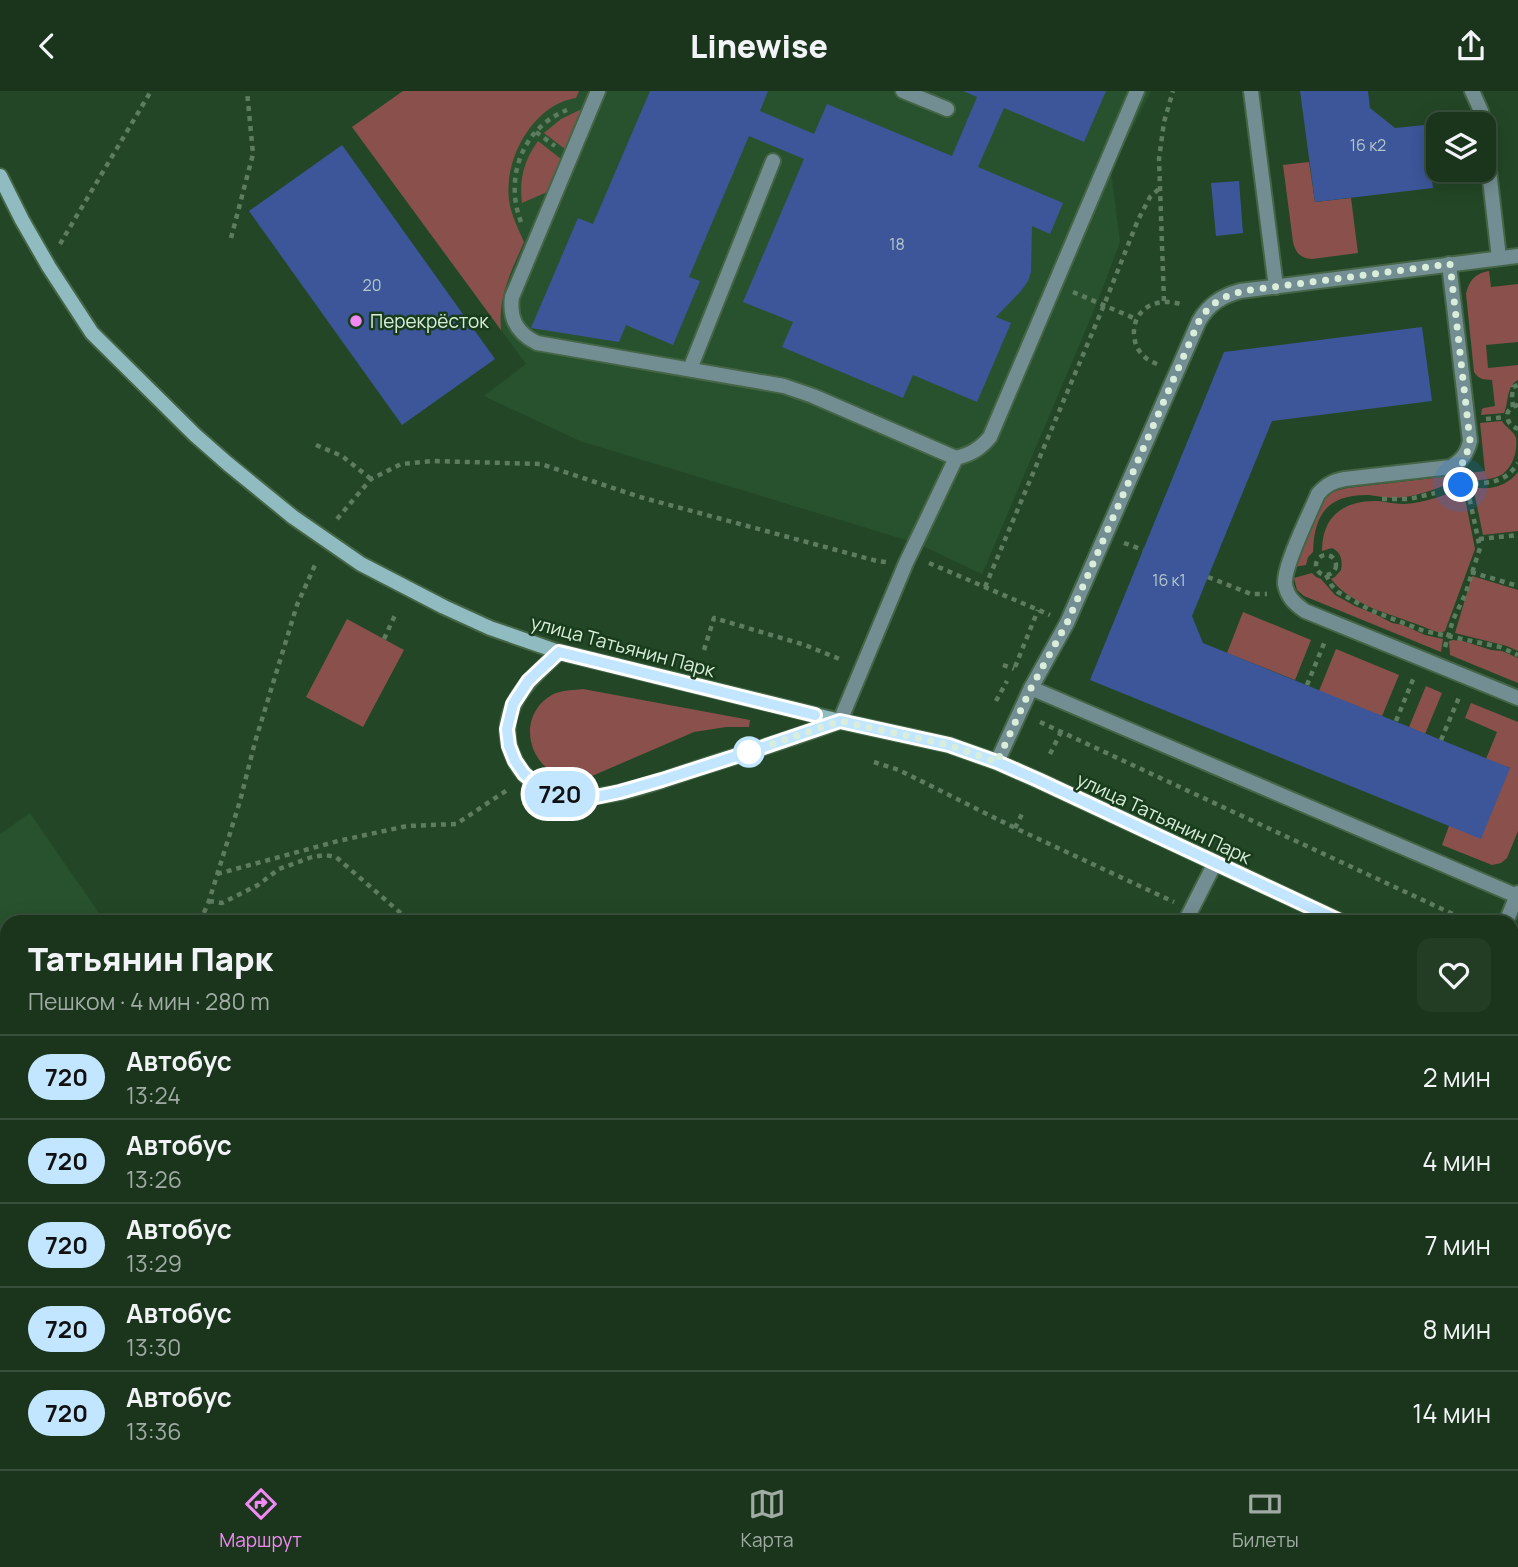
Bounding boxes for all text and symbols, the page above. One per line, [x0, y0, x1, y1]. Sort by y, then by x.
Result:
text: Linewise [690, 24, 828, 68]
icon: back [28, 27, 66, 65]
icon: share [1452, 27, 1490, 65]
map controls [1426, 112, 1496, 182]
button: layers [1426, 112, 1496, 182]
house number: 16 к2 [1350, 134, 1386, 156]
house number: 18 [889, 233, 905, 255]
house number: 20 [363, 274, 381, 296]
place label: Перекрёсток [370, 308, 489, 334]
marker: Перекрёсток [348, 313, 364, 329]
your location [1443, 467, 1478, 502]
house number: 16 к1 [1152, 569, 1186, 591]
street label: улица Татьянин Парк [528, 609, 719, 683]
unlabelled marker [734, 737, 764, 767]
street label: улица Татьянин Парк [1073, 766, 1256, 870]
line badge: 720 [520, 771, 600, 817]
text: 720 [539, 777, 581, 810]
text: Татьянин Парк [28, 936, 273, 981]
button: heart [1417, 938, 1491, 1012]
text: Пешком · 4 мин · 280 m [28, 985, 270, 1017]
text: Автобус [126, 1043, 232, 1079]
text: 2 мин [1423, 1059, 1491, 1095]
text: 720 [45, 1060, 88, 1093]
text: 13:24 [126, 1079, 181, 1111]
text: Автобус [126, 1127, 232, 1163]
text: 4 мин [1422, 1143, 1491, 1179]
text: 720 [45, 1144, 88, 1177]
text: 13:26 [126, 1163, 182, 1195]
text: Автобус [126, 1211, 232, 1247]
text: 7 мин [1425, 1227, 1491, 1263]
text: 720 [45, 1228, 88, 1261]
text: 13:29 [126, 1247, 182, 1279]
text: Автобус [126, 1295, 232, 1331]
text: 8 мин [1423, 1311, 1491, 1347]
text: 720 [45, 1312, 88, 1345]
text: 13:30 [126, 1331, 181, 1363]
text: Автобус [126, 1379, 232, 1415]
text: 14 мин [1412, 1395, 1491, 1431]
text: 720 [45, 1396, 88, 1429]
text: 13:36 [126, 1415, 182, 1447]
tab: Маршрут [219, 1485, 302, 1553]
tab: Карта [741, 1485, 794, 1553]
tab: Билеты [1232, 1485, 1299, 1553]

